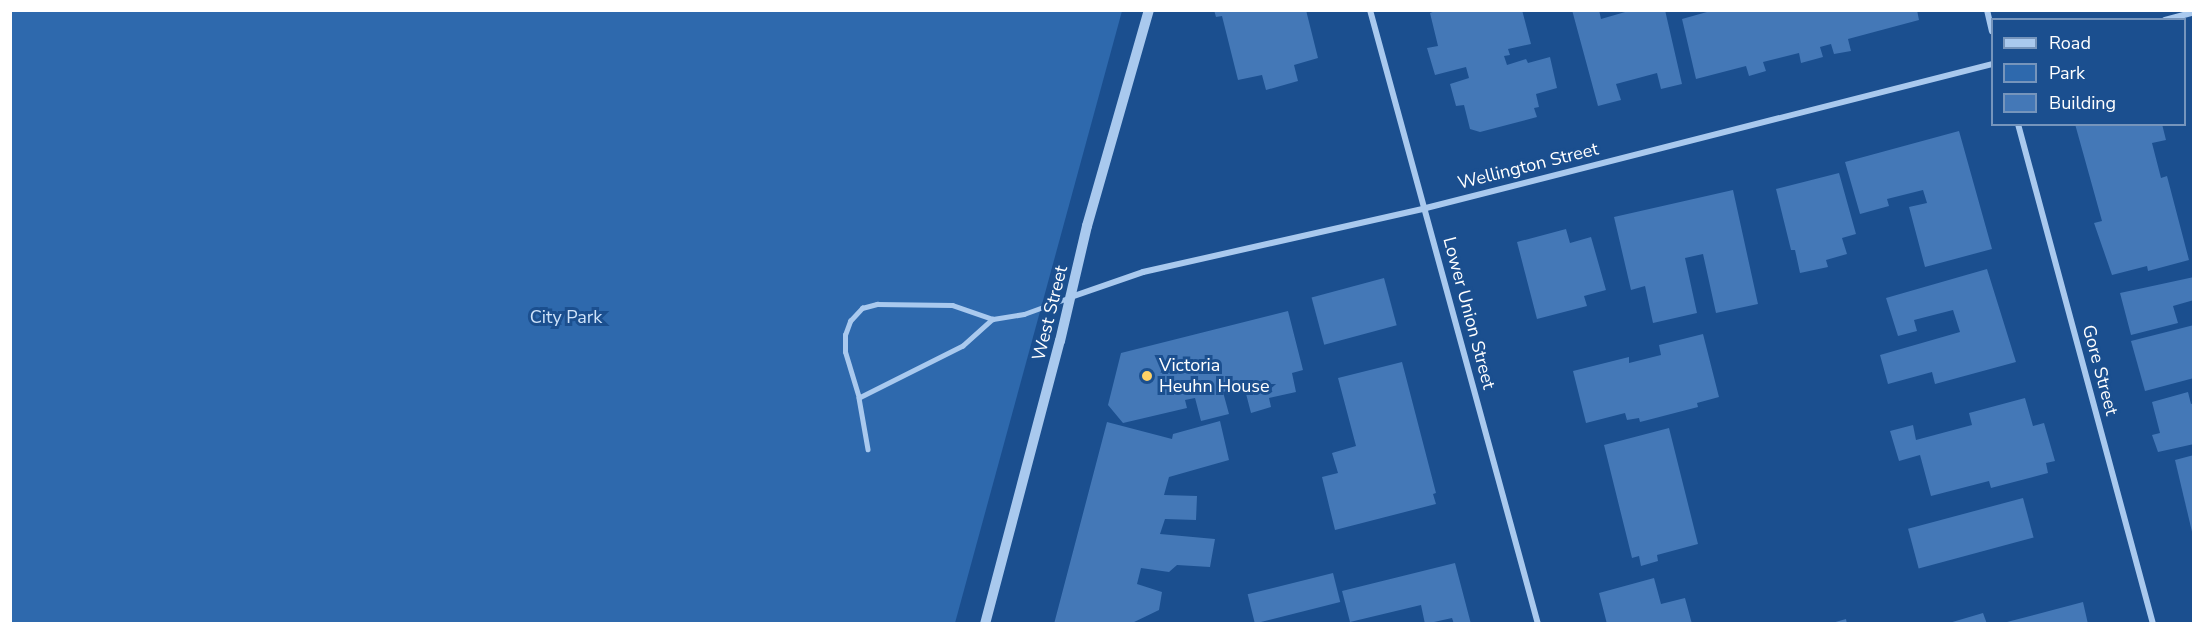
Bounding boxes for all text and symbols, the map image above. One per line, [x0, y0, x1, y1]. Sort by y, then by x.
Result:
legend [1991, 18, 2186, 126]
text: Road [2049, 31, 2091, 55]
text: Park [2049, 61, 2085, 85]
text: Building [2049, 91, 2116, 115]
street label: Wellington Street [1455, 138, 1601, 194]
street label: Lower Union Street [1438, 235, 1500, 391]
street label: West Street [1028, 263, 1072, 363]
park label: City Park [530, 306, 602, 328]
street label: Gore Street [2078, 322, 2122, 418]
place label: Victoria Heuhn House [1159, 355, 1269, 398]
marker: Victoria Heuhn House [1140, 369, 1154, 383]

